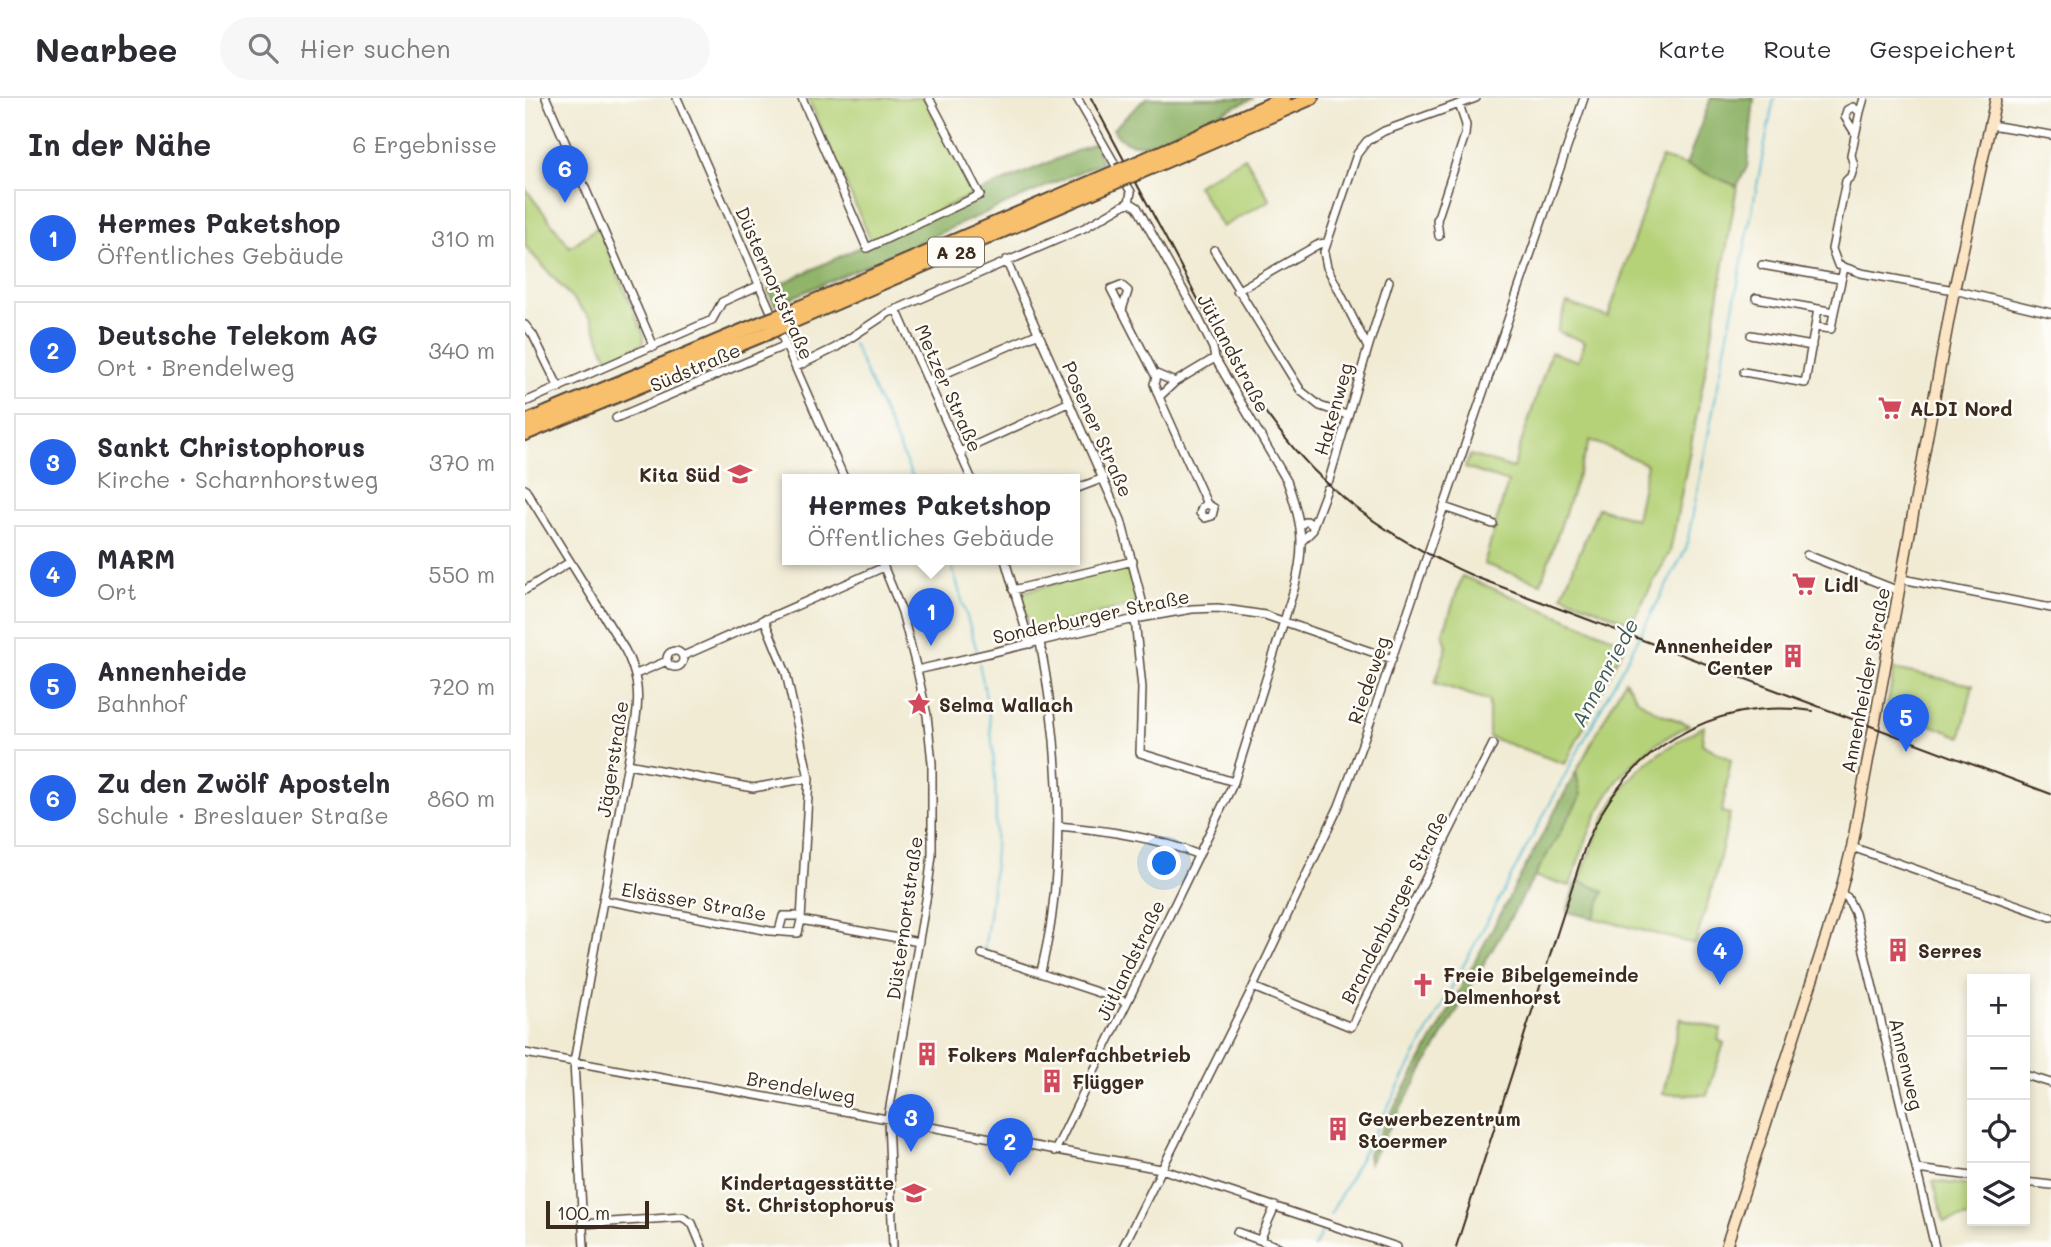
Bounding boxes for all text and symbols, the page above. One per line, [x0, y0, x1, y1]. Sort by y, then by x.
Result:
search box [220, 17, 710, 80]
text: Nearbee [35, 27, 178, 70]
icon: search [244, 29, 282, 67]
text: Hier suchen [300, 31, 451, 65]
text: Karte [1658, 33, 1725, 64]
text: Route [1763, 33, 1832, 64]
text: Gespeichert [1870, 33, 2016, 64]
text: In der Nähe [28, 124, 211, 164]
text: 6 Ergebnisse [352, 129, 497, 159]
pin: 6 [542, 145, 588, 203]
street label: Düsternortstraße [730, 203, 820, 363]
text: Hermes Paketshop [97, 206, 341, 240]
text: 1 [48, 223, 58, 253]
text: 310 m [431, 223, 495, 253]
road number: A 28 [928, 238, 984, 266]
text: Öffentliches Gebäude [97, 240, 344, 270]
street label: Jütlandstraße [1192, 289, 1276, 417]
text: Deutsche Telekom AG [97, 318, 378, 352]
street label: Metzer Straße [910, 320, 988, 456]
text: 2 [47, 335, 59, 365]
text: 340 m [428, 335, 495, 365]
street label: Südstraße [646, 337, 744, 397]
text: Ort · Brendelweg [97, 352, 294, 382]
street label: Posener Straße [1057, 357, 1139, 501]
street label: Hakenweg [1308, 360, 1358, 458]
supermarket icon: ALDI Nord [1876, 394, 1904, 422]
place label: ALDI Nord [1910, 396, 2012, 421]
text: Sankt Christophorus [97, 430, 365, 464]
text: 3 [46, 447, 60, 477]
text: 370 m [429, 447, 495, 477]
school or university icon: Kita Süd [726, 460, 754, 488]
place label: Kita Süd [639, 462, 720, 487]
text: Kirche · Scharnhorstweg [97, 464, 378, 494]
popup [782, 474, 1080, 565]
text: Hermes Paketshop [808, 488, 1051, 522]
text: Öffentliches Gebäude [808, 522, 1054, 552]
text: MARM [97, 542, 175, 576]
text: 4 [46, 559, 60, 589]
text: 550 m [428, 559, 495, 589]
supermarket icon: Lidl [1790, 570, 1818, 598]
place label: Lidl [1824, 572, 1859, 597]
text: Ort [97, 576, 137, 606]
street label: Sonderburger Straße [990, 583, 1192, 649]
street label: Annenheider Straße [1835, 585, 1895, 775]
pin: 1 [908, 588, 954, 646]
water label: Annenriede [1564, 613, 1644, 731]
street label: Riedeweg [1341, 633, 1395, 727]
place label: Annenheider Center [1654, 633, 1773, 680]
building icon: Annenheider Center [1779, 642, 1807, 670]
text: Annenheide [97, 654, 247, 688]
text: 5 [46, 671, 60, 701]
text: 720 m [430, 671, 495, 701]
text: Bahnhof [97, 688, 187, 718]
place icon: Selma Wallach [905, 690, 933, 718]
place label: Selma Wallach [939, 692, 1073, 717]
pin: 5 [1883, 694, 1929, 752]
street label: Jägerstraße [590, 699, 634, 819]
text: Zu den Zwölf Aposteln [97, 766, 390, 800]
text: 6 [46, 783, 60, 813]
text: 860 m [427, 783, 495, 813]
text: Schule · Breslauer Straße [97, 800, 389, 830]
street label: Brandenburger Straße [1335, 807, 1453, 1007]
street label: Düsternortstraße [880, 835, 928, 1001]
your location [1147, 846, 1181, 880]
street label: Elsässer Straße [620, 876, 768, 926]
street label: Jütlandstraße [1090, 896, 1170, 1024]
pin: 4 [1697, 927, 1743, 985]
building icon: Serres [1884, 936, 1912, 964]
place label: Serres [1918, 938, 1982, 963]
place label: Freie Bibelgemeinde Delmenhorst [1443, 962, 1639, 1009]
church icon: Freie Bibelgemeinde Delmenhorst [1409, 971, 1437, 999]
map controls [1967, 974, 2030, 1226]
button: + [1967, 974, 2030, 1037]
street label: Annenweg [1884, 1015, 1930, 1113]
button: − [1967, 1037, 2030, 1100]
building icon: Folkers Malerfachbetrieb [913, 1040, 941, 1068]
place label: Folkers Malerfachbetrieb [947, 1042, 1191, 1067]
street label: Brendelweg [745, 1065, 857, 1109]
building icon: Flügger [1038, 1067, 1066, 1095]
place label: Flügger [1072, 1069, 1144, 1094]
pin: 3 [888, 1094, 934, 1152]
button: locate [1967, 1100, 2030, 1163]
place label: Gewerbezentrum Stoermer [1358, 1106, 1521, 1153]
building icon: Gewerbezentrum Stoermer [1324, 1115, 1352, 1143]
pin: 2 [987, 1118, 1033, 1176]
button: layers [1967, 1163, 2030, 1226]
place label: Kindertagesstätte St. Christophorus [721, 1170, 894, 1217]
school or university icon: Kindertagesstätte St. Christophorus [900, 1179, 928, 1207]
scale bar [546, 1198, 649, 1230]
text: 100 m [557, 1200, 610, 1225]

